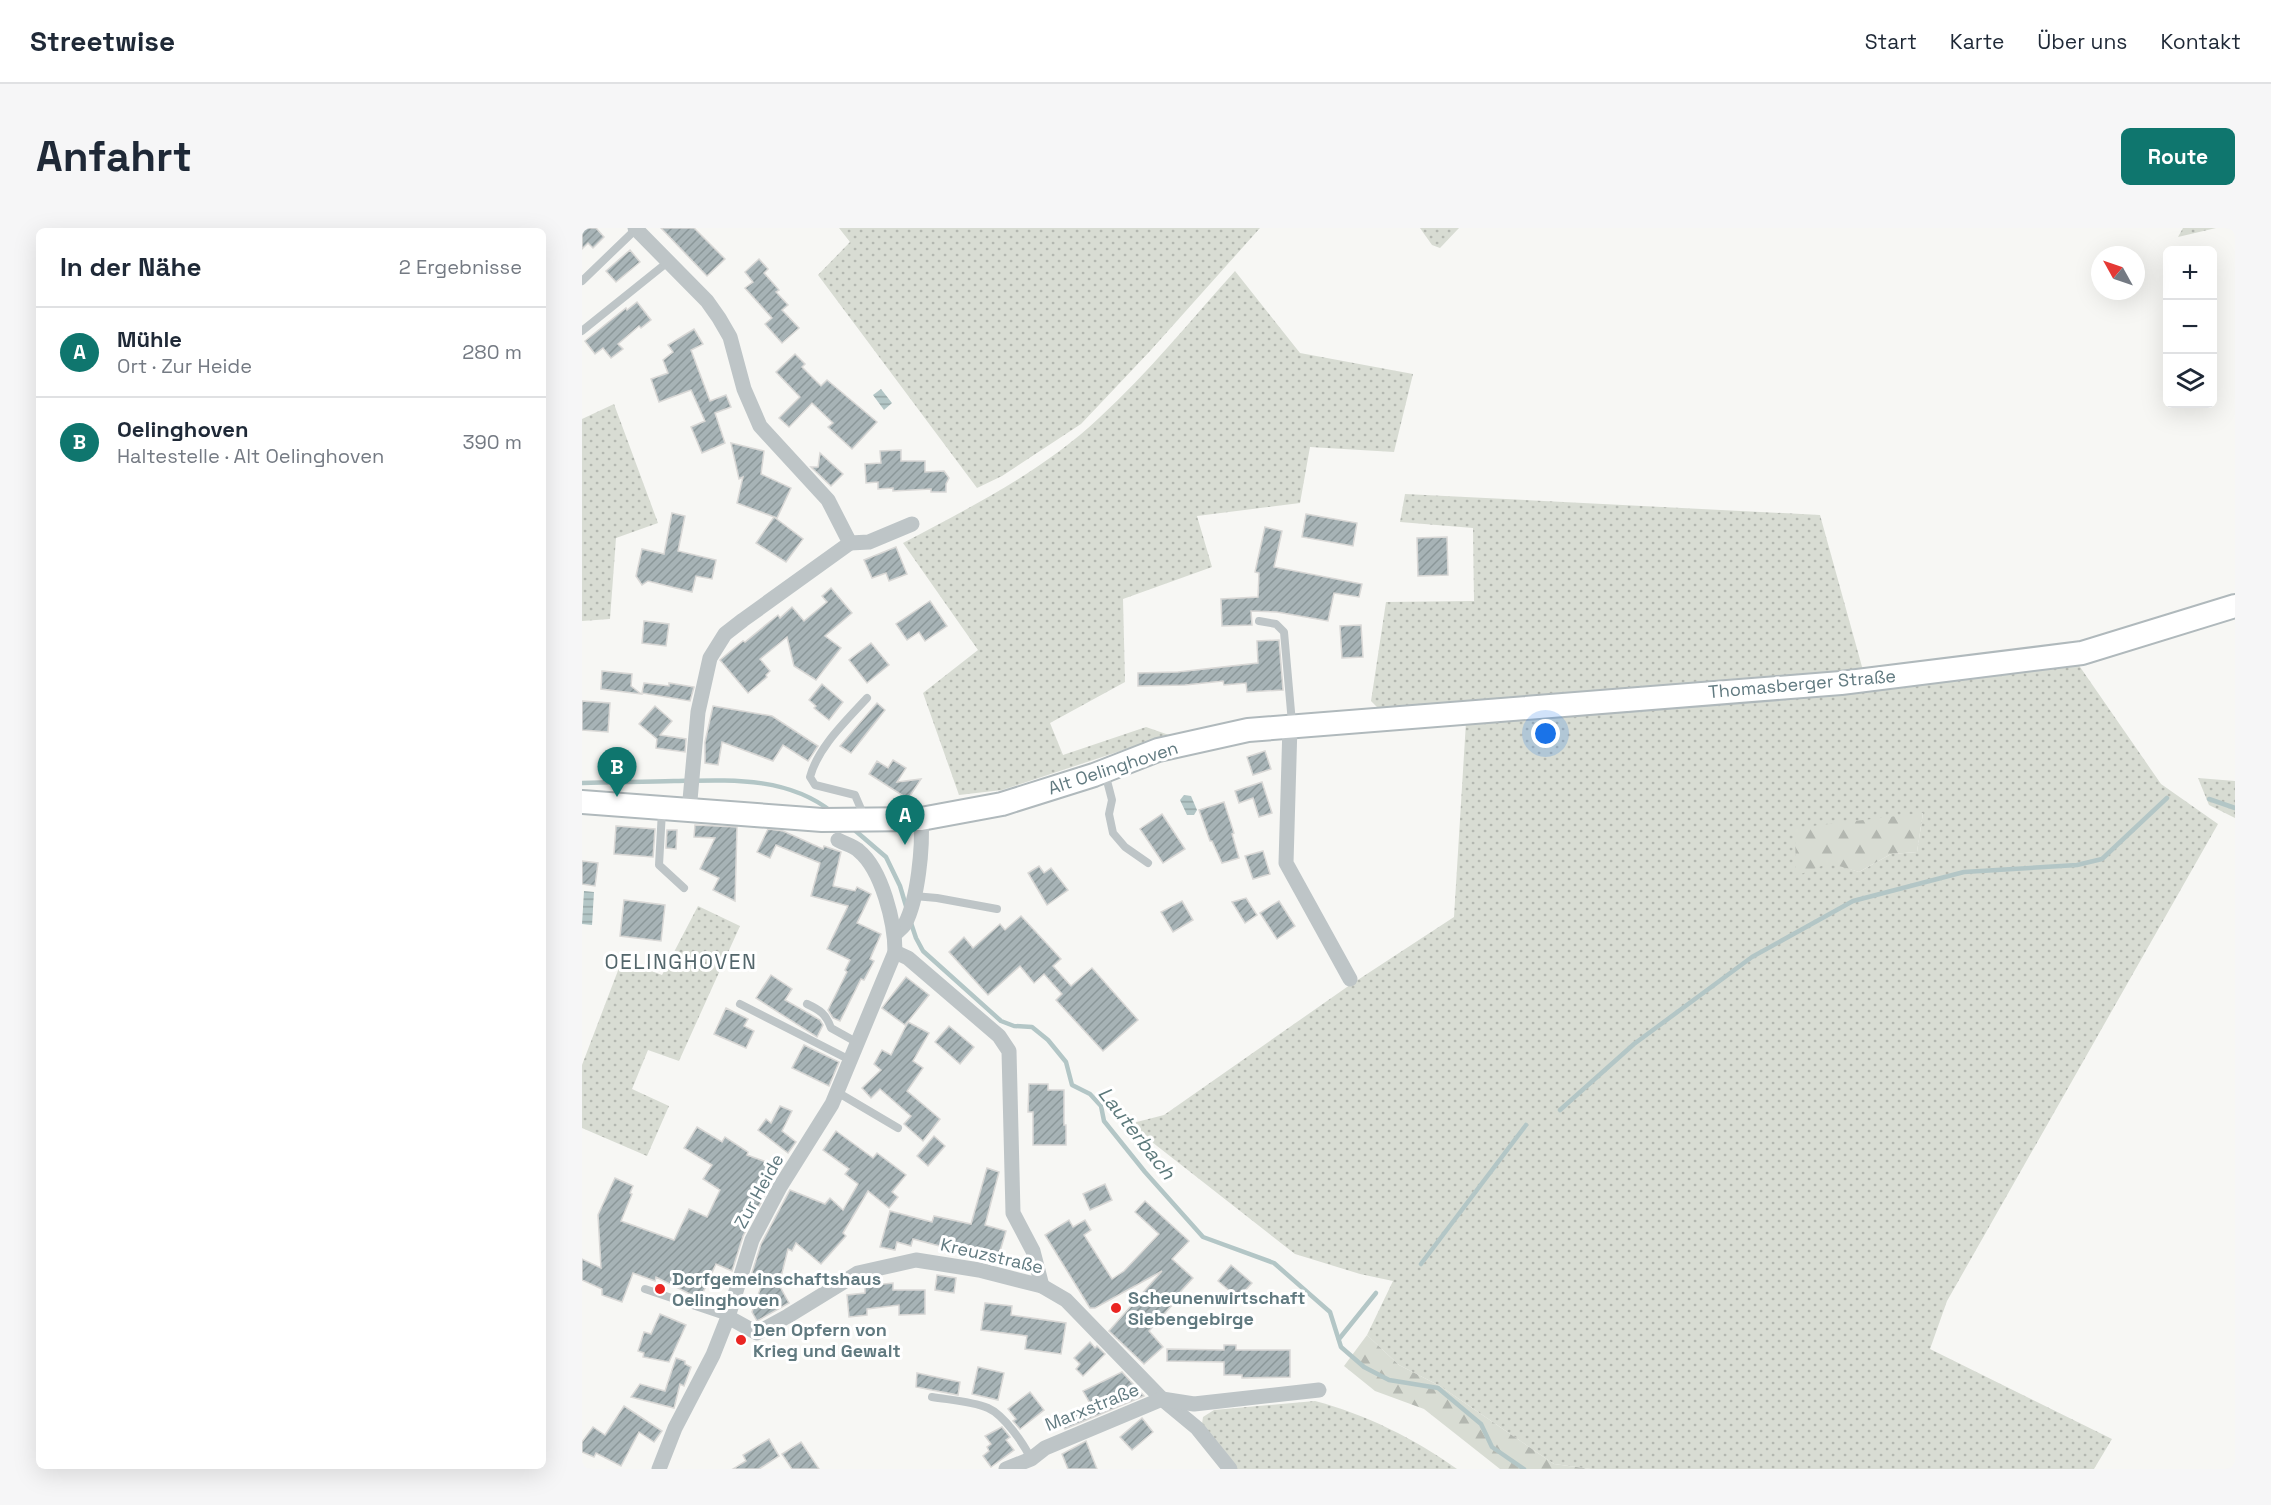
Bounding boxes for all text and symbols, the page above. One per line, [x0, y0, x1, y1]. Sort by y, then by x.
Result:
text: Streetwise [30, 23, 175, 59]
text: Start [1865, 28, 1917, 55]
text: Karte [1950, 28, 2004, 55]
text: Über uns [2037, 28, 2127, 55]
text: Kontakt [2160, 28, 2241, 55]
button: Route [2121, 128, 2235, 185]
text: Anfahrt [36, 130, 192, 183]
north arrow [2091, 246, 2145, 300]
map controls [2163, 246, 2217, 408]
button: + [2163, 246, 2217, 300]
text: In der Nähe [60, 250, 201, 284]
text: 2 Ergebnisse [399, 254, 522, 280]
button: − [2163, 300, 2217, 354]
text: Mühle [117, 325, 182, 353]
text: A [73, 339, 86, 365]
text: 280 m [462, 339, 522, 365]
text: Ort · Zur Heide [117, 353, 252, 379]
button: layers [2163, 354, 2217, 408]
text: Oelinghoven [117, 415, 249, 443]
text: B [73, 429, 86, 455]
text: 390 m [463, 429, 522, 455]
text: Haltestelle · Alt Oelinghoven [117, 443, 384, 469]
street label: Thomasberger Straße [1707, 664, 1897, 703]
your location [1531, 719, 1560, 748]
street label: Alt Oelinghoven [1045, 736, 1181, 799]
pin: B [597, 748, 636, 797]
pin: A [886, 796, 924, 845]
district label: OELINGHOVEN [604, 948, 758, 975]
water label: Lauterbach [1093, 1081, 1182, 1185]
street label: Zur Heide [729, 1149, 788, 1232]
street label: Kreuzstraße [938, 1233, 1046, 1279]
place label: Dorfgemeinschaftshaus Oelinghoven [672, 1267, 881, 1311]
marker: Dorfgemeinschaftshaus Oelinghoven [653, 1282, 667, 1296]
place label: Scheunenwirtschaft Siebengebirge [1128, 1286, 1306, 1330]
marker: Scheunenwirtschaft Siebengebirge [1109, 1301, 1123, 1315]
place label: Den Opfern von Krieg und Gewalt [753, 1318, 901, 1362]
marker: Den Opfern von Krieg und Gewalt [734, 1333, 748, 1347]
street label: Marxstraße [1041, 1377, 1142, 1436]

